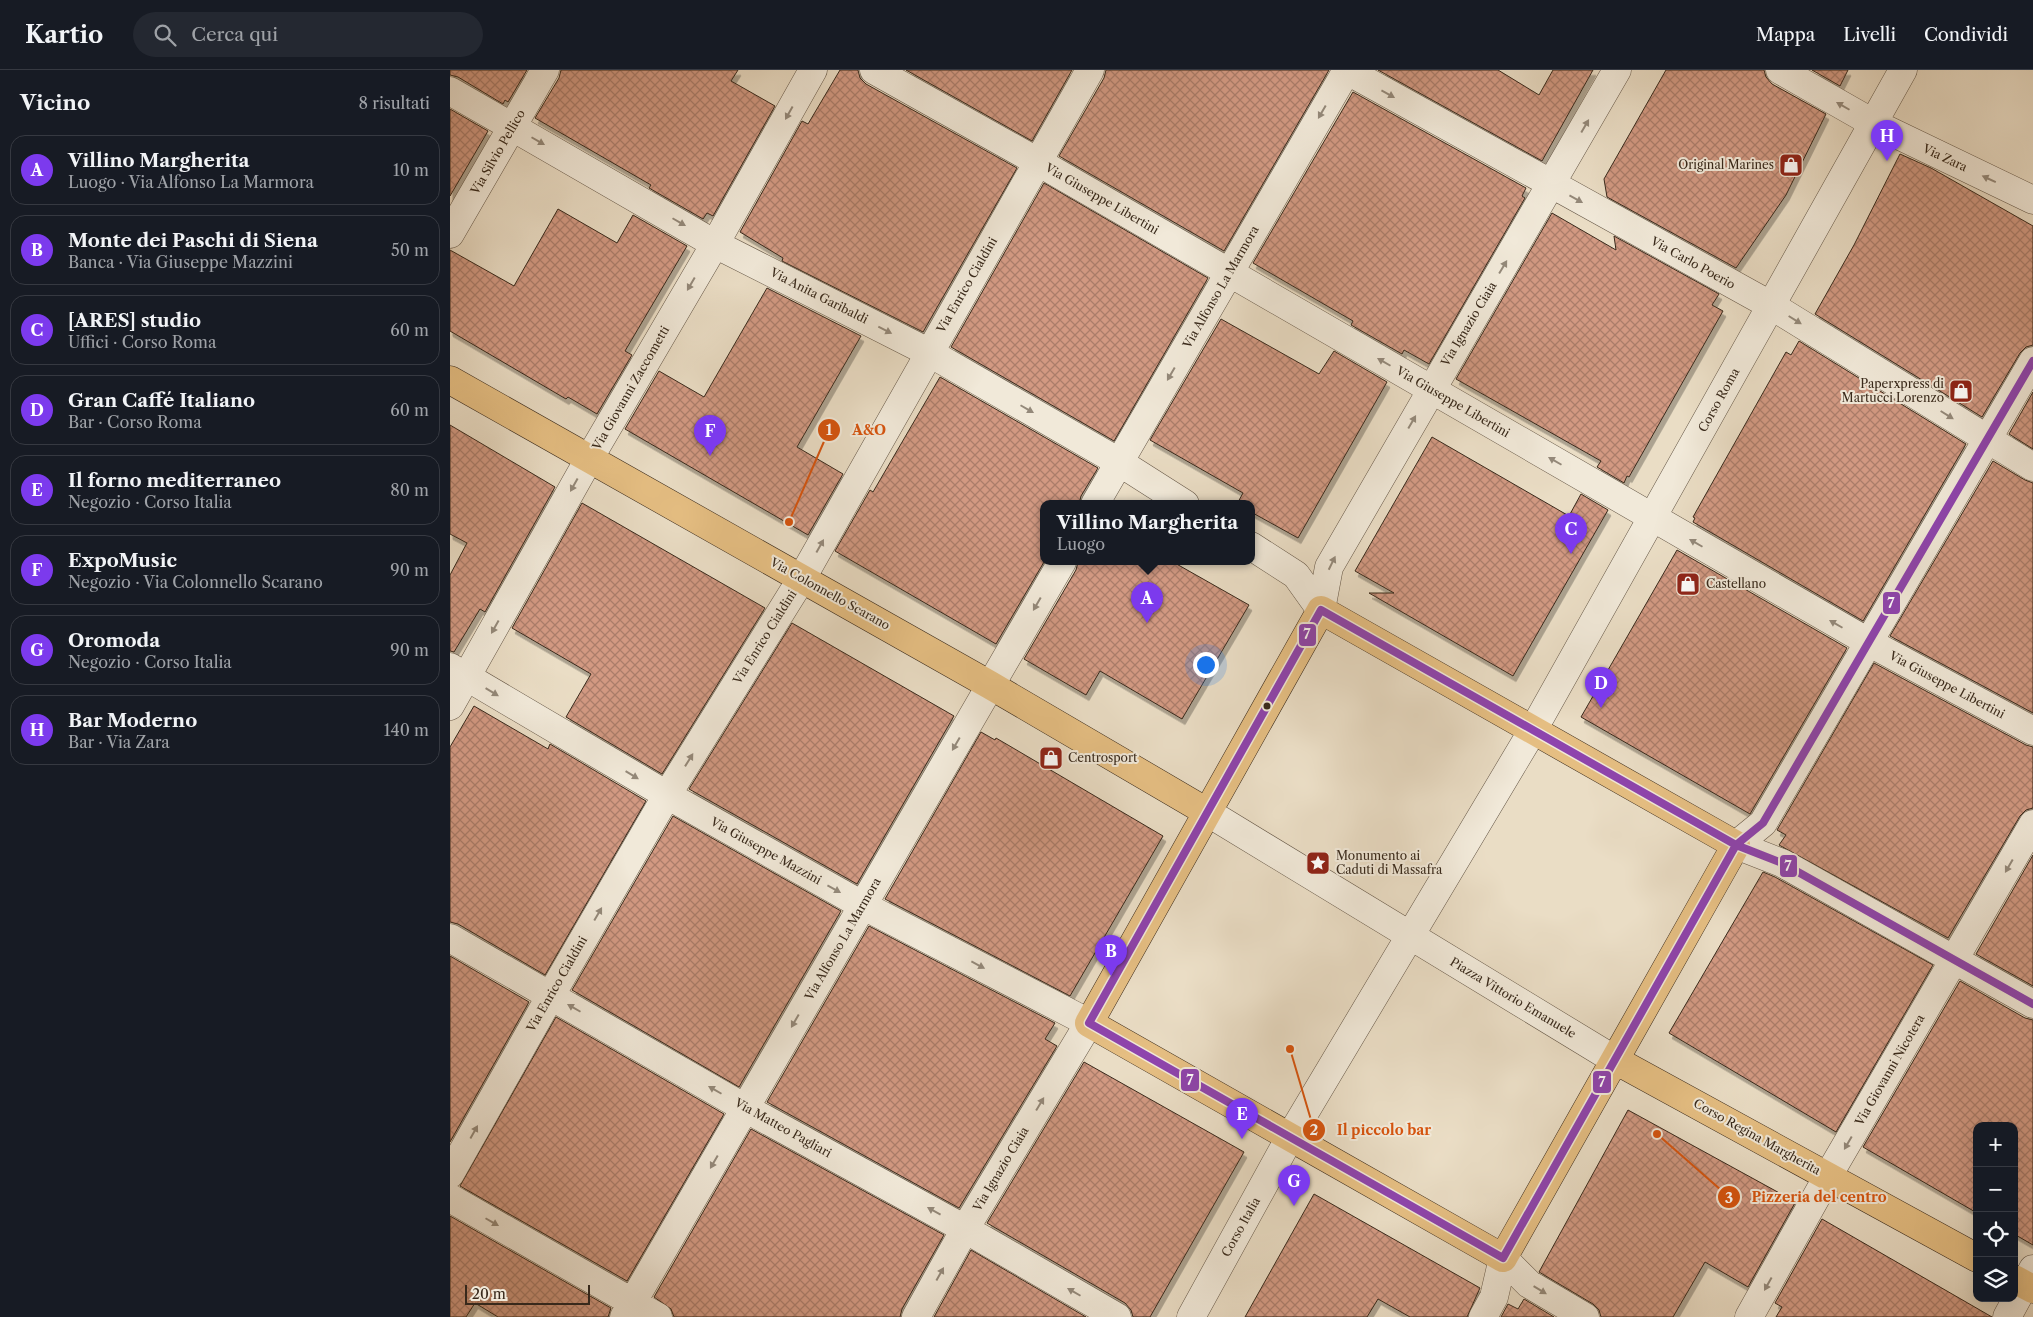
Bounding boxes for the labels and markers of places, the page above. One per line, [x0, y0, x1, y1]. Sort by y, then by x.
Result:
pin: H [1871, 120, 1903, 161]
shop icon: Original Marines [1778, 152, 1804, 178]
place label: Original Marines [1678, 157, 1774, 172]
place label: Paperxpress di Martucci Lorenzo [1842, 376, 1944, 405]
shop icon: Paperxpress di Martucci Lorenzo [1948, 378, 1974, 404]
pin: F [694, 415, 726, 456]
callout: A&O [816, 415, 896, 444]
pin: C [1555, 513, 1587, 554]
shop icon: Castellano [1675, 571, 1701, 597]
place label: Castellano [1706, 576, 1766, 591]
pin: A [1131, 582, 1163, 623]
pin: D [1585, 667, 1617, 708]
unlabelled marker [1262, 701, 1272, 711]
shop icon: Centrosport [1038, 745, 1064, 771]
place label: Centrosport [1068, 750, 1138, 765]
place label: Monumento ai Caduti di Massafra [1336, 848, 1443, 877]
place icon: Monumento ai Caduti di Massafra [1305, 850, 1331, 876]
pin: B [1095, 935, 1127, 976]
pin: E [1226, 1098, 1258, 1139]
callout: Il piccolo bar [1302, 1116, 1441, 1145]
pin: G [1278, 1165, 1310, 1206]
callout: Pizzeria del centro [1717, 1183, 1897, 1212]

